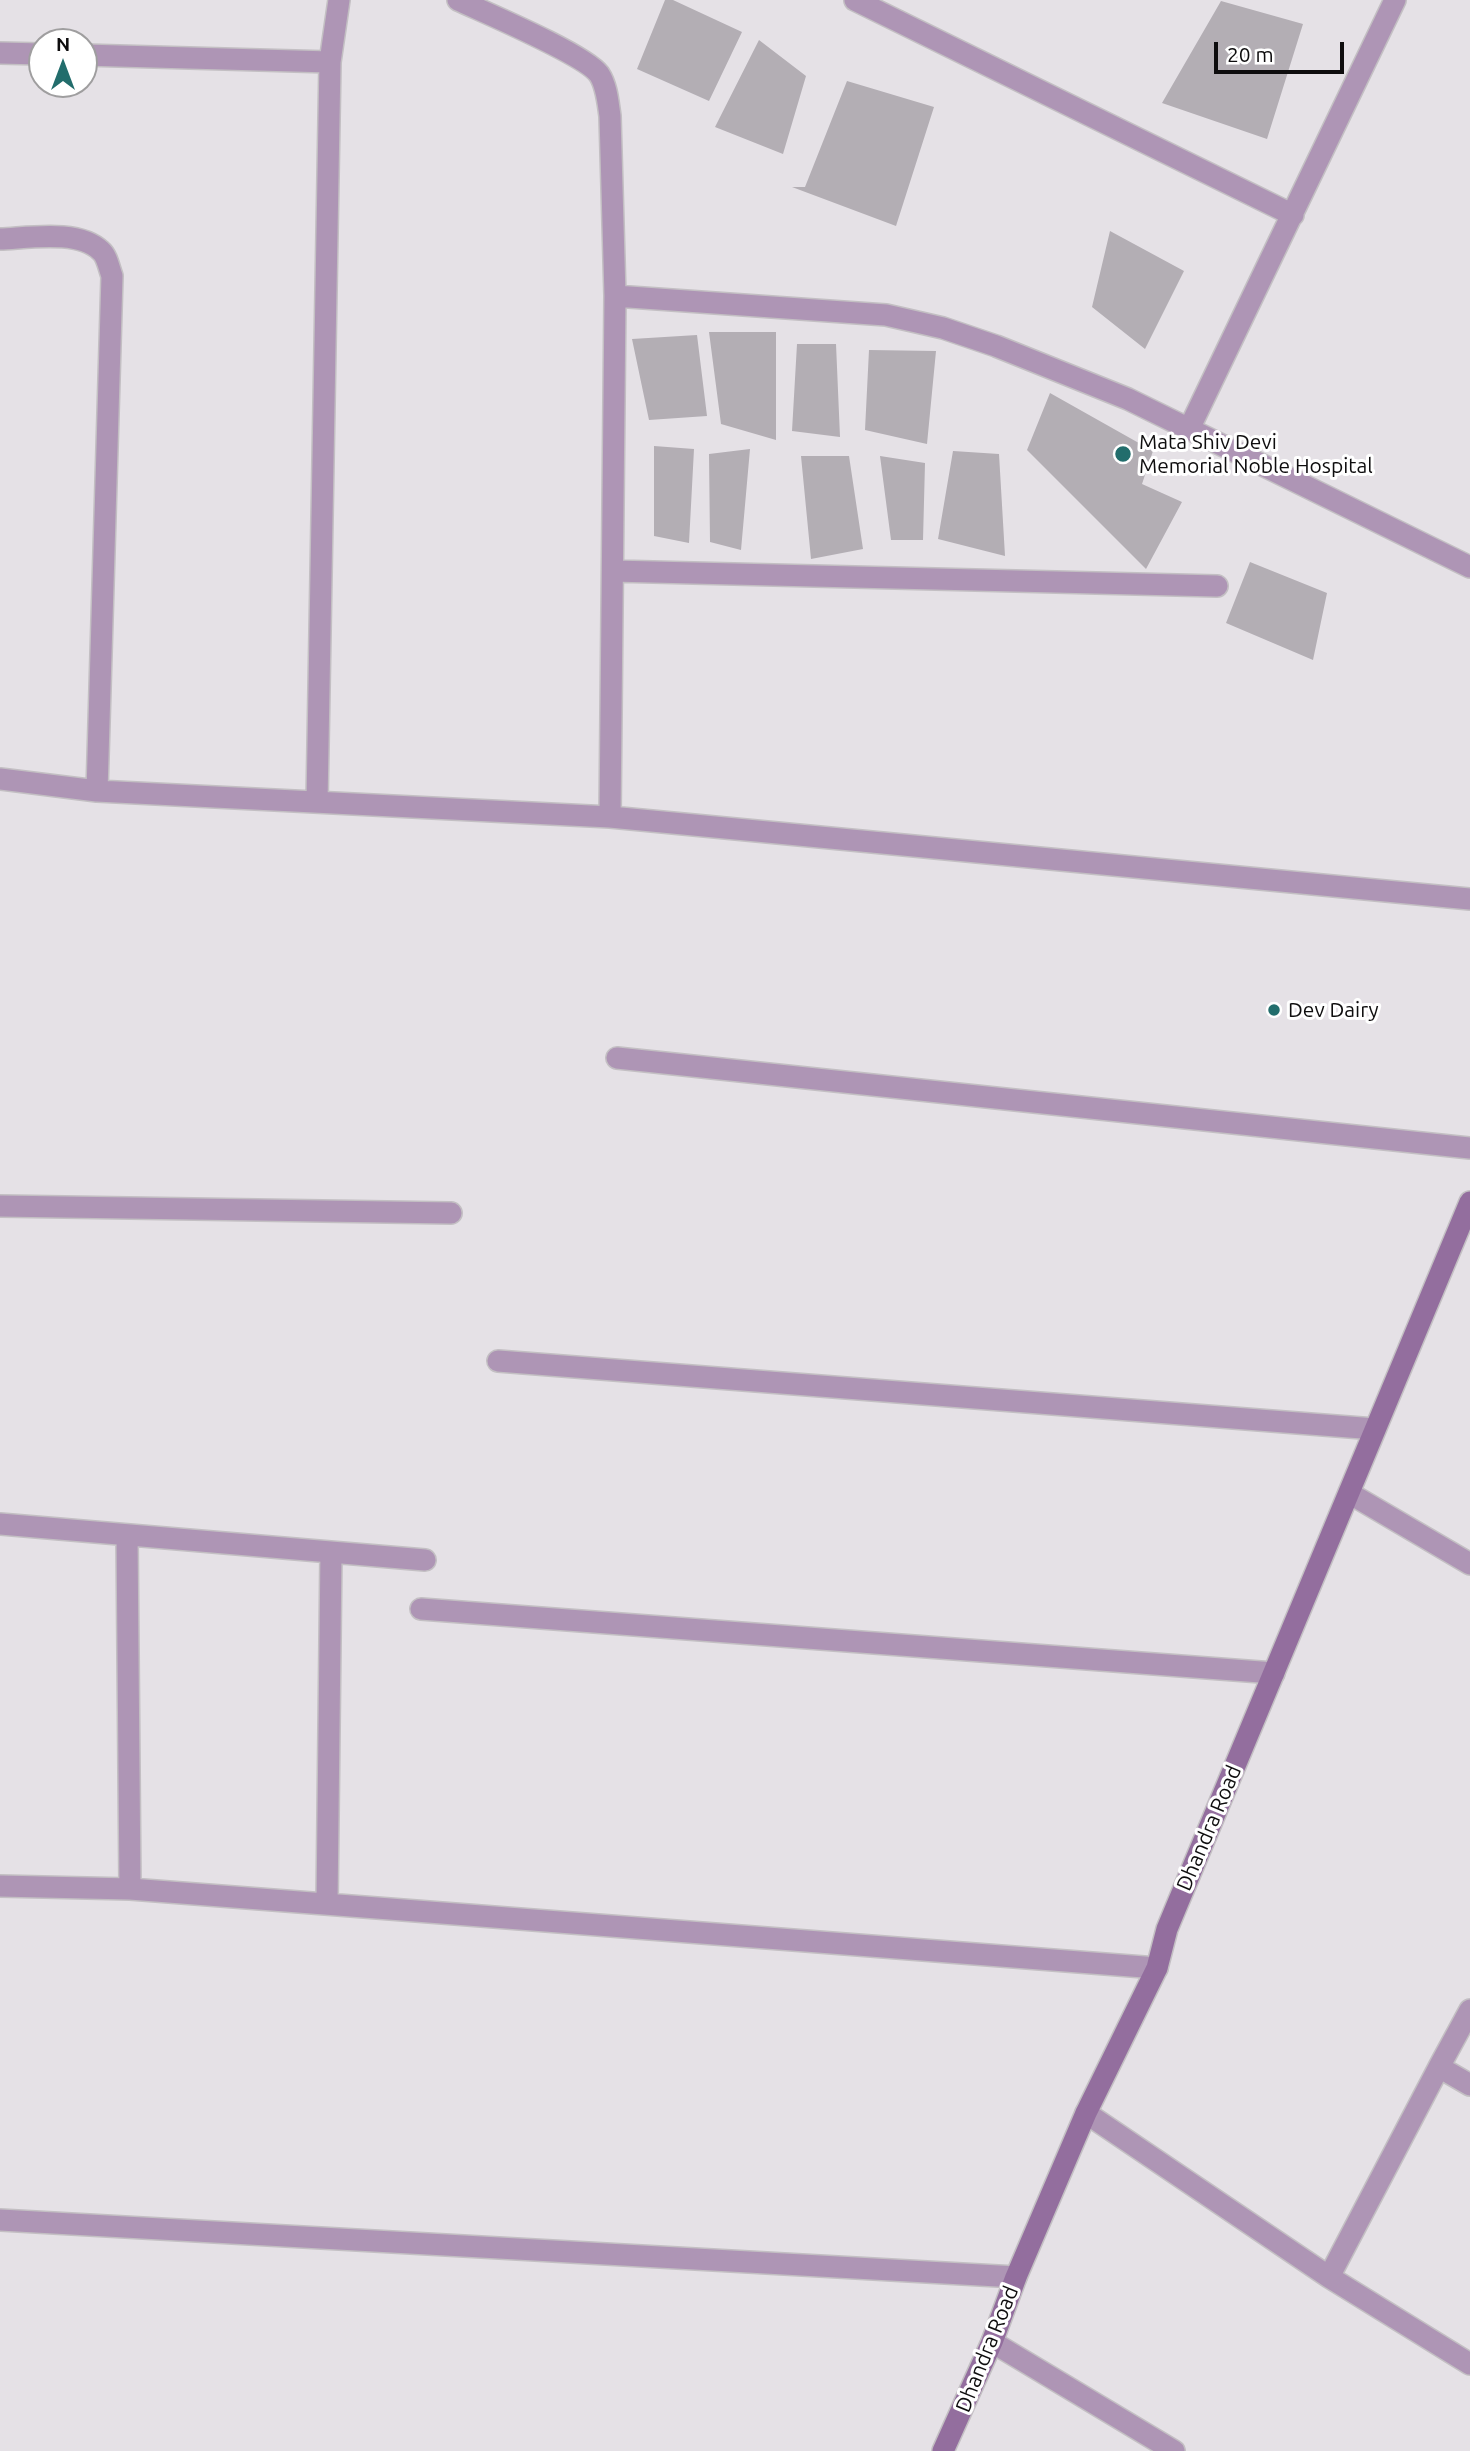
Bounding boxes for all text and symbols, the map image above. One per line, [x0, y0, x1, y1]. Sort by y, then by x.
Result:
north arrow [28, 28, 98, 98]
scale bar [1218, 28, 1348, 72]
text: N [56, 33, 70, 55]
text: 20 m [1227, 42, 1274, 66]
place label: Mata Shiv Devi Memorial Noble Hospital [1139, 429, 1373, 479]
marker: Mata Shiv Devi Memorial Noble Hospital [1113, 444, 1133, 464]
place label: Dev Dairy [1288, 997, 1379, 1023]
marker: Dev Dairy [1266, 1002, 1282, 1018]
street label: Dhandra Road [1171, 1761, 1247, 1895]
street label: Dhandra Road [950, 2282, 1024, 2416]

